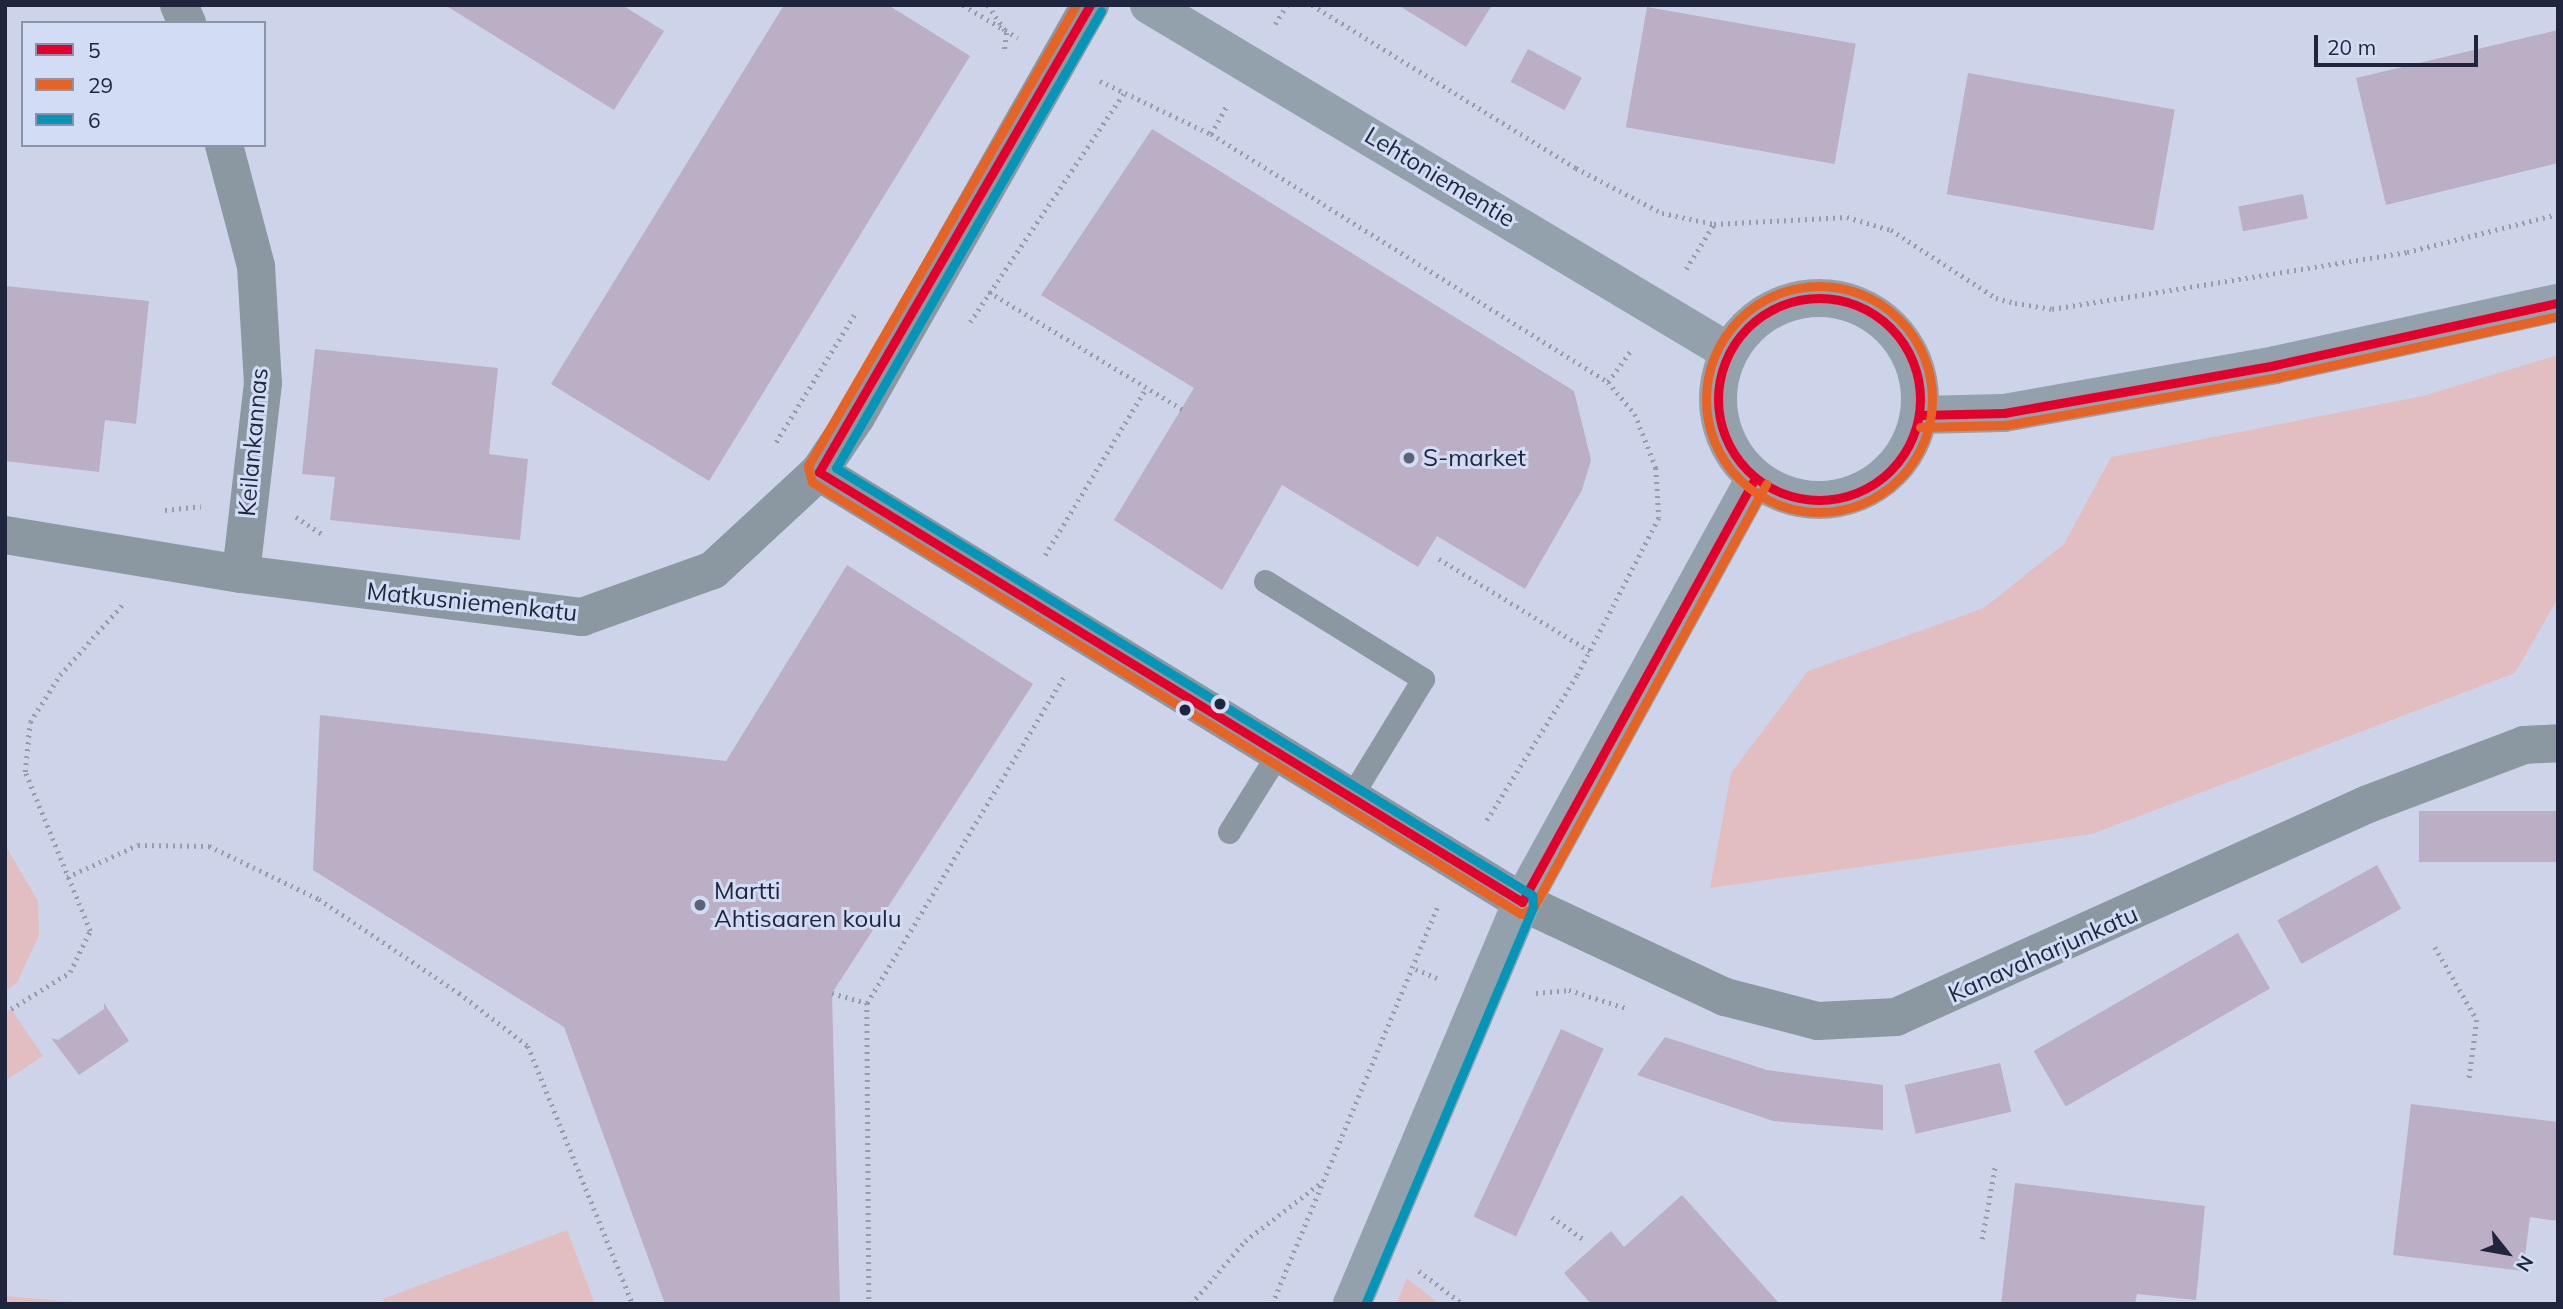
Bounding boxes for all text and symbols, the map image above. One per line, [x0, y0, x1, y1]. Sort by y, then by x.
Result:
legend [21, 21, 266, 147]
scale bar [2318, 21, 2482, 65]
text: 20 m [2327, 34, 2376, 60]
text: 5 [88, 37, 101, 63]
text: 29 [88, 72, 113, 98]
text: 6 [88, 107, 101, 133]
street label: Lehtoniementie [1360, 121, 1520, 233]
street label: Keilankannas [232, 367, 274, 517]
place label: S-market [1423, 444, 1526, 472]
marker: S-market [1401, 450, 1417, 466]
street label: Matkusniemenkatu [365, 577, 579, 627]
unlabelled marker [1213, 697, 1227, 711]
unlabelled marker [1178, 703, 1192, 717]
place label: Martti Ahtisaaren koulu [714, 877, 902, 933]
marker: Martti Ahtisaaren koulu [692, 897, 708, 913]
street label: Kanavaharjunkatu [1944, 899, 2142, 1009]
north arrow [2472, 1218, 2542, 1288]
text: N [2511, 1251, 2539, 1276]

